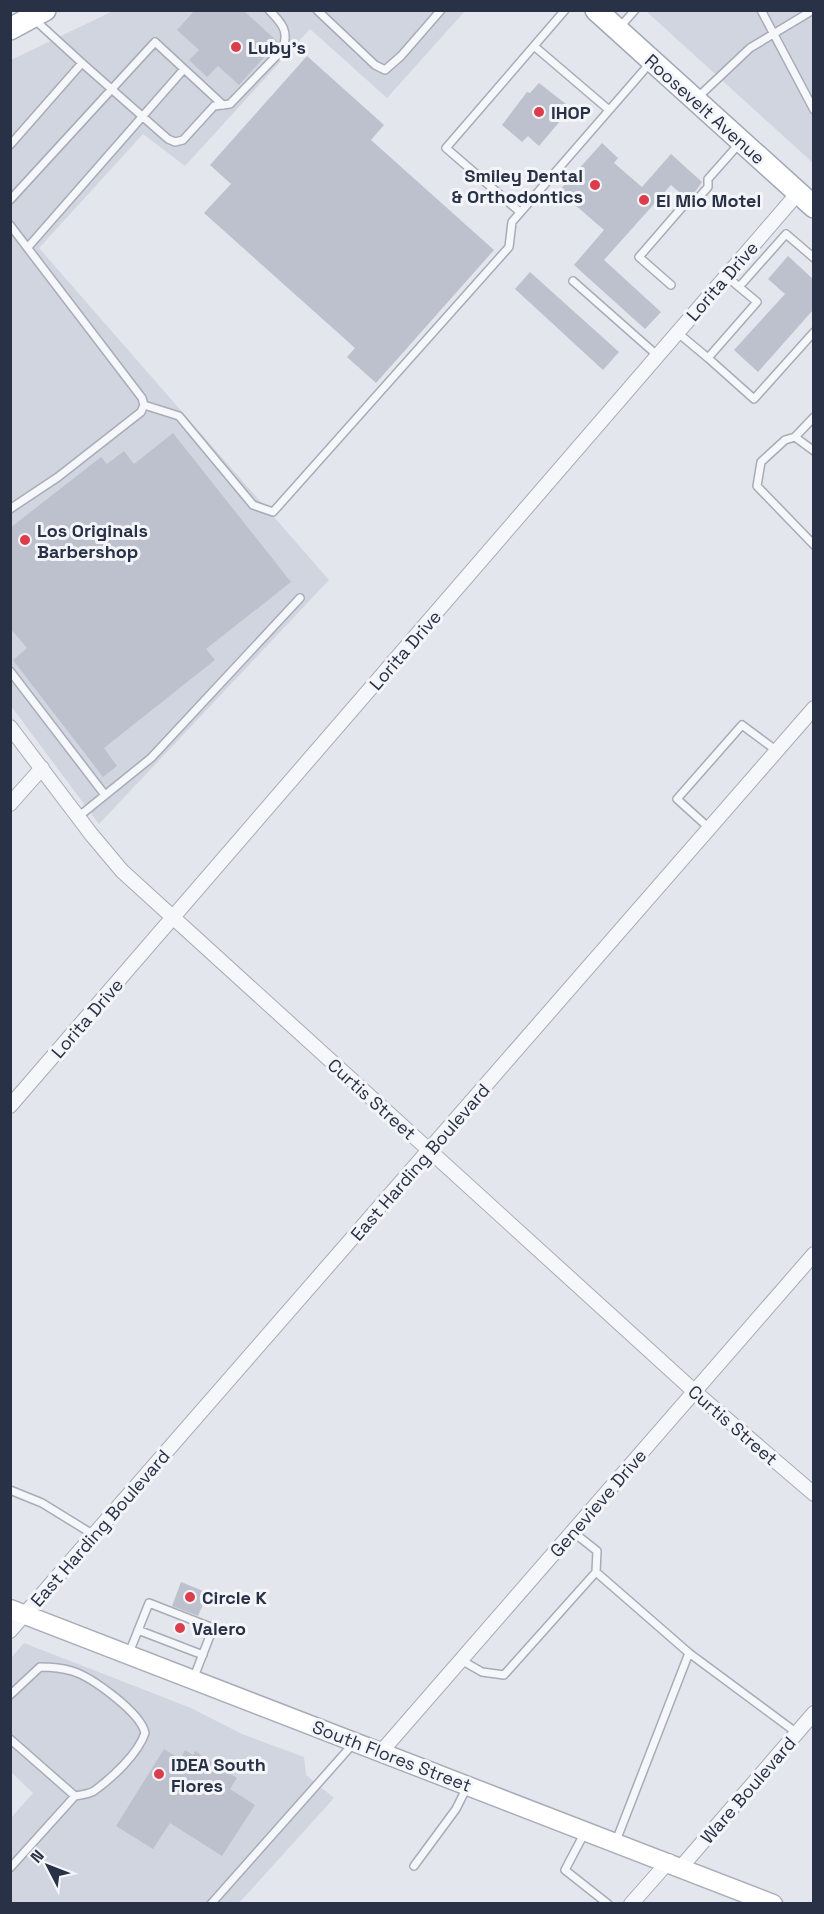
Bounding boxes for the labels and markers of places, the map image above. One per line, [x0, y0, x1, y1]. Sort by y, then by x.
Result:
place label: Luby's [248, 36, 306, 59]
marker: Luby's [229, 40, 243, 54]
place label: IHOP [551, 101, 591, 124]
marker: IHOP [532, 105, 546, 119]
place label: Smiley Dental & Orthodontics [452, 164, 583, 208]
marker: Smiley Dental & Orthodontics [588, 178, 602, 192]
place label: El Mio Motel [656, 189, 761, 212]
marker: El Mio Motel [637, 193, 651, 207]
place label: Los Originals Barbershop [37, 519, 148, 563]
marker: Los Originals Barbershop [18, 533, 32, 547]
place label: Circle K [202, 1586, 267, 1609]
marker: Circle K [183, 1590, 197, 1604]
place label: Valero [192, 1617, 246, 1640]
marker: Valero [173, 1621, 187, 1635]
place label: IDEA South Flores [171, 1753, 266, 1797]
marker: IDEA South Flores [152, 1767, 166, 1781]

